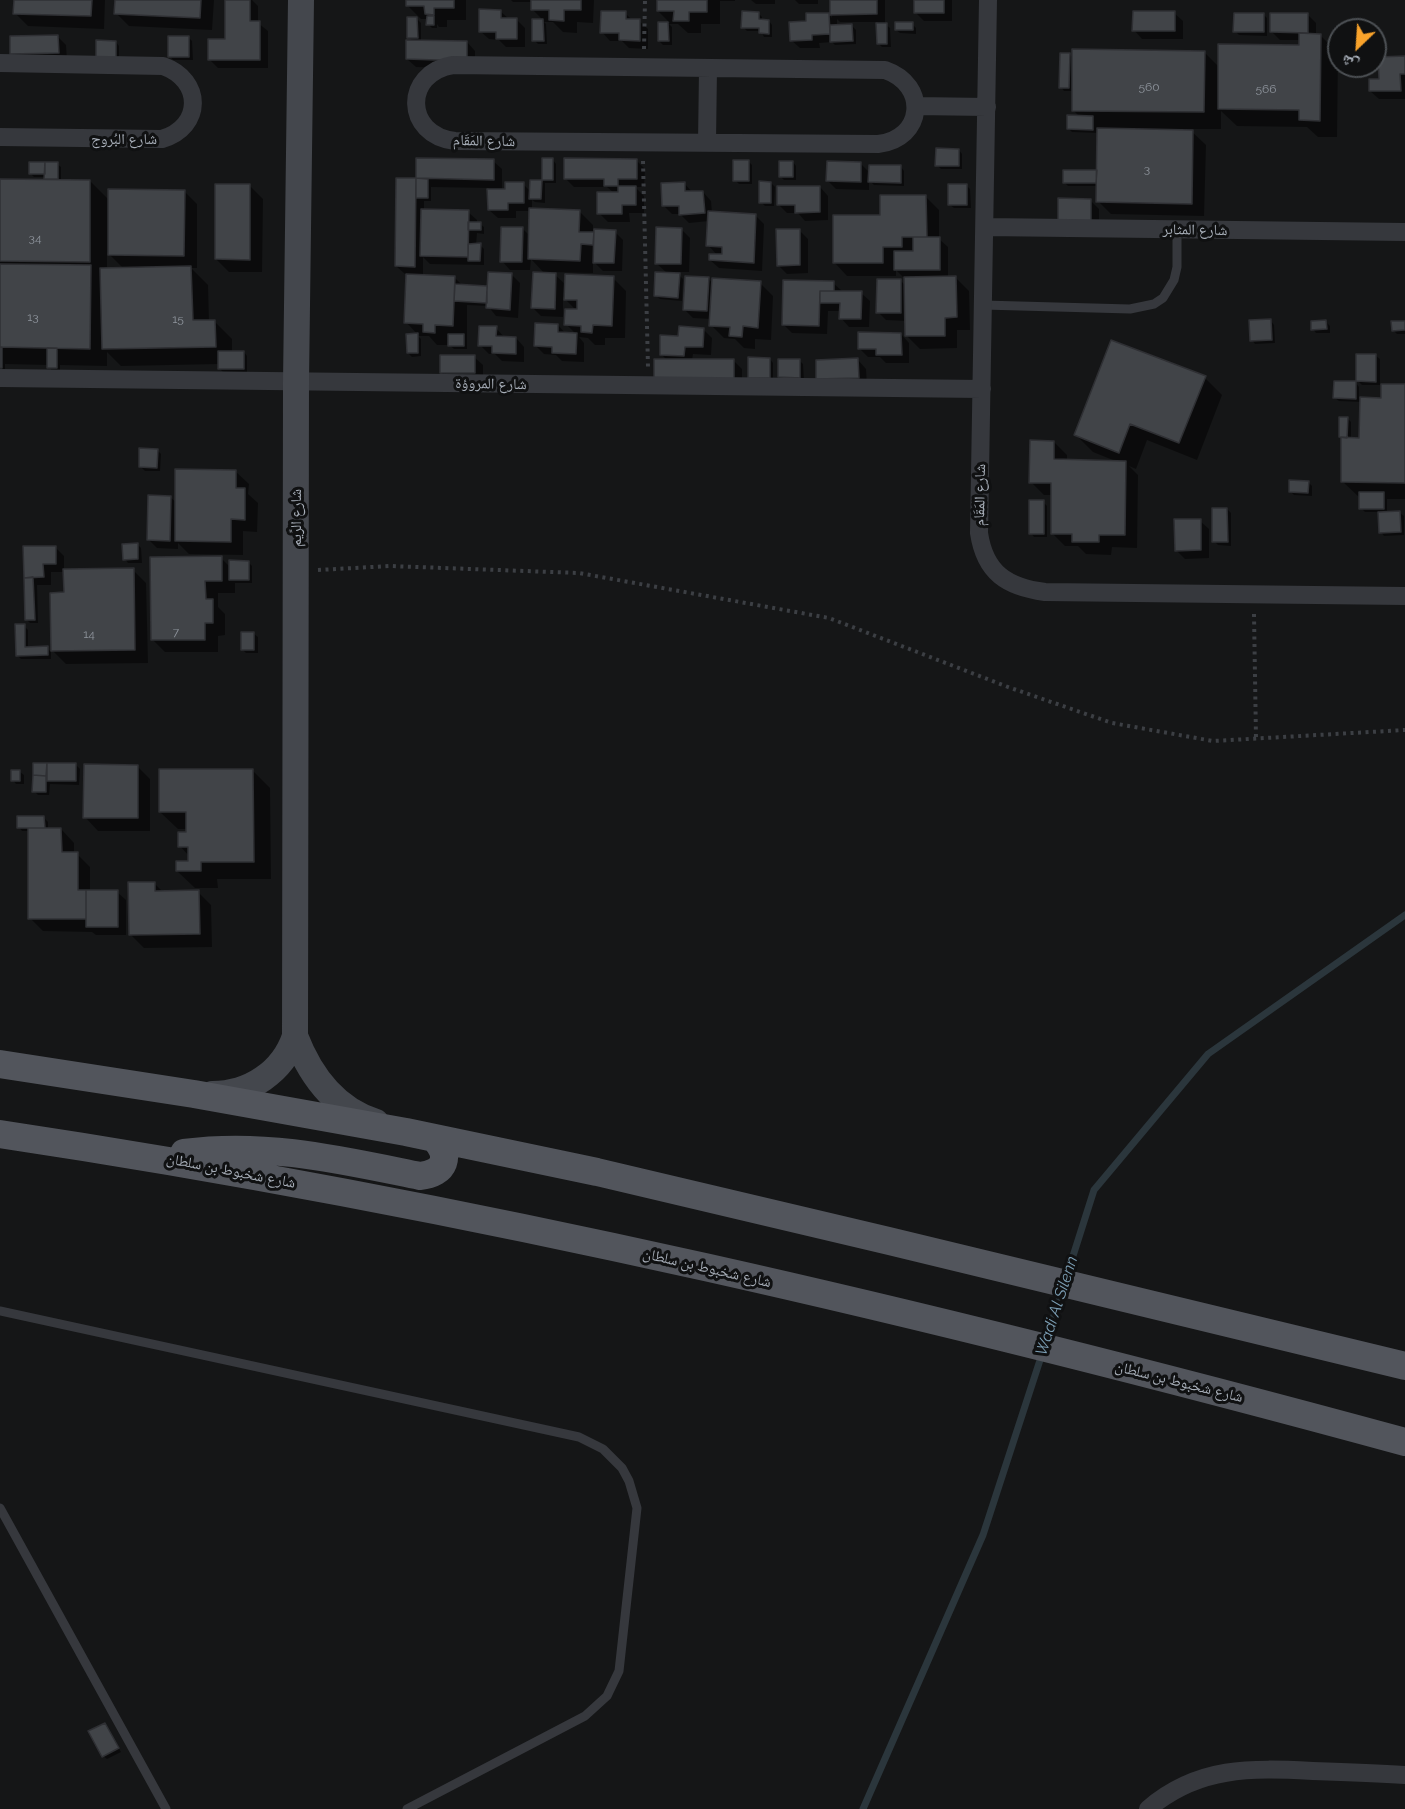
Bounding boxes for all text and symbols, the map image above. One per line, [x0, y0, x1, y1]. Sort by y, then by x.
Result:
north arrow [1327, 18, 1387, 78]
text: ش [1338, 51, 1362, 75]
house number: 560 [1138, 80, 1160, 94]
house number: 566 [1255, 82, 1277, 96]
street label: شارع البُروج [91, 130, 157, 148]
street label: شارع المَقَام [453, 131, 515, 151]
house number: 3 [1144, 162, 1150, 176]
street label: شارع المثابر [1163, 220, 1227, 240]
house number: 34 [29, 231, 41, 245]
house number: 13 [27, 310, 39, 324]
house number: 15 [172, 312, 184, 326]
street label: شارع المروؤة [455, 374, 527, 394]
street label: شارع المَقَام [970, 464, 990, 526]
street label: شارع الرِّيم [287, 489, 305, 547]
house number: 7 [173, 625, 179, 639]
house number: 14 [83, 627, 95, 641]
street label: شارع شخبوط بن سلطان [165, 1150, 297, 1192]
street label: شارع شخبوط بن سلطان [641, 1244, 773, 1292]
water label: Wadi Al Silenn [1032, 1254, 1082, 1358]
street label: شارع شخبوط بن سلطان [1113, 1357, 1245, 1407]

